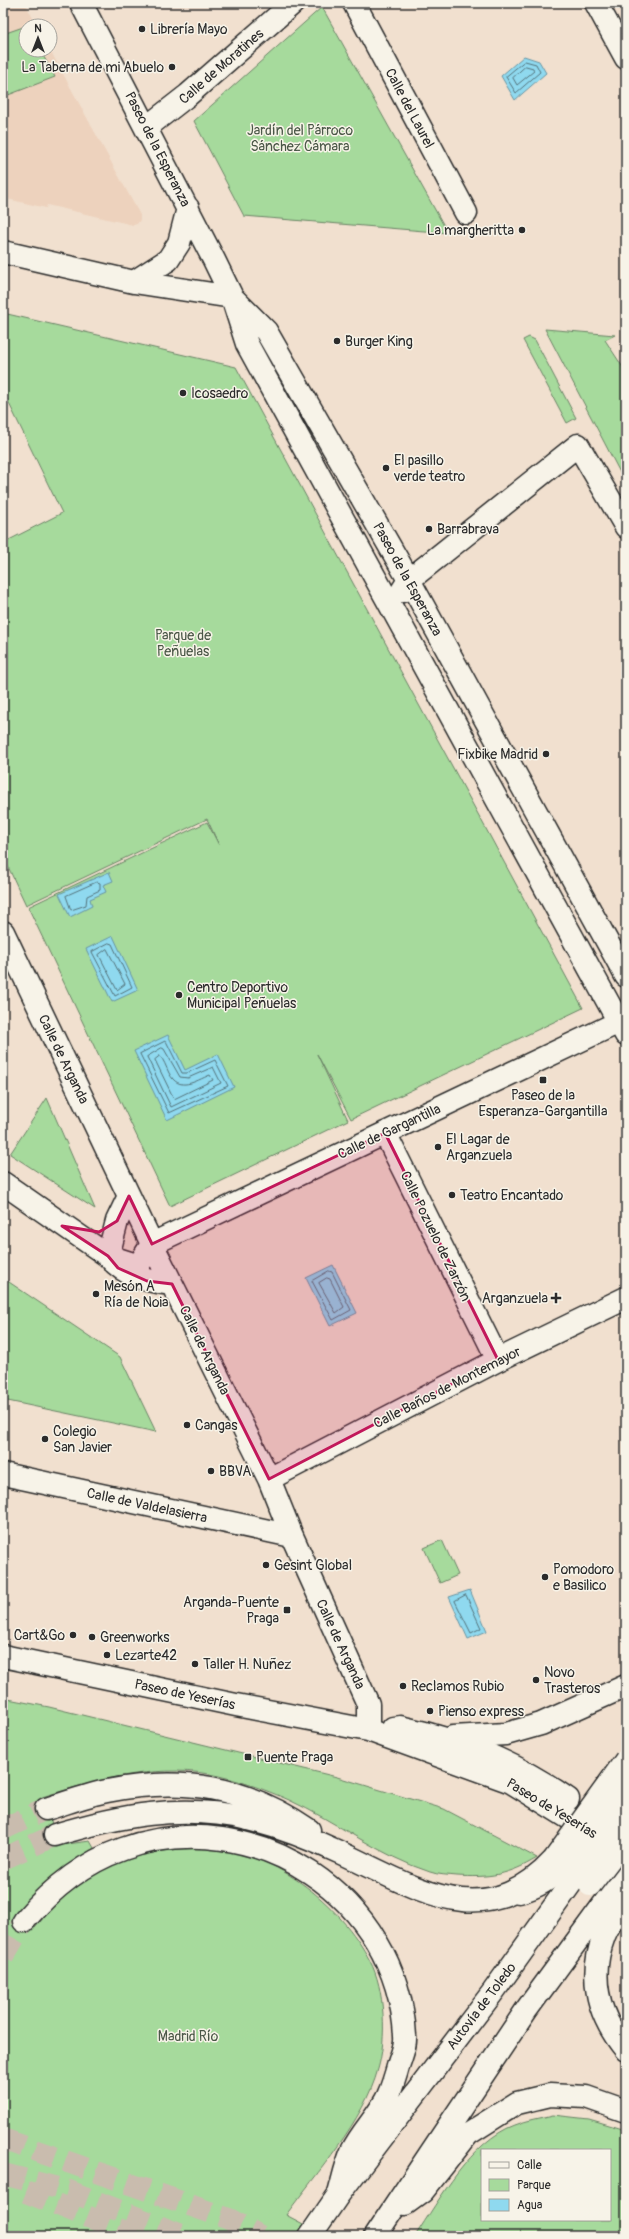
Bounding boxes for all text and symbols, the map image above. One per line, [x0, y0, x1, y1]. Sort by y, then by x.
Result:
north arrow [18, 18, 58, 58]
place label: Librería Mayo [150, 21, 228, 38]
text: N [34, 22, 42, 35]
marker: Librería Mayo [137, 24, 147, 34]
street label: Calle de Moratines [176, 25, 268, 108]
place label: La Taberna de mi Abuelo [21, 59, 164, 76]
marker: La Taberna de mi Abuelo [167, 62, 177, 72]
street label: Calle del Laurel [381, 65, 438, 151]
street label: Paseo de la Esperanza [121, 89, 194, 210]
park label: Jardín del Párroco Sánchez Cámara [247, 122, 354, 155]
place label: La margheritta [427, 222, 514, 239]
marker: La margheritta [517, 225, 527, 235]
place label: Burger King [345, 333, 413, 350]
marker: Burger King [332, 336, 342, 346]
place label: Icosaedro [191, 385, 249, 402]
marker: Icosaedro [178, 388, 188, 398]
place label: El pasillo verde teatro [393, 452, 466, 485]
marker: El pasillo verde teatro [381, 463, 391, 473]
street label: Paseo de la Esperanza [369, 520, 446, 639]
place label: Barrabrava [437, 521, 499, 538]
marker: Barrabrava [424, 524, 434, 534]
park label: Parque de Peñuelas [155, 627, 211, 660]
place label: Fixbike Madrid [457, 746, 538, 763]
marker: Fixbike Madrid [541, 749, 551, 759]
place label: Centro Deportivo Municipal Peñuelas [187, 979, 297, 1012]
marker: Centro Deportivo Municipal Peñuelas [174, 990, 184, 1000]
street label: Calle de Arganda [35, 1012, 92, 1107]
marker: Paseo de la Esperanza-Gargantilla [538, 1075, 548, 1085]
place label: Paseo de la Esperanza-Gargantilla [479, 1087, 607, 1120]
street label: Calle de Gargantilla [335, 1100, 443, 1163]
place label: El Lagar de Arganzuela [446, 1131, 512, 1164]
marker: El Lagar de Arganzuela [433, 1142, 443, 1152]
street label: Calle Pozuelo de Zarzón [397, 1168, 475, 1304]
place label: Teatro Encantado [460, 1187, 564, 1204]
marker: Teatro Encantado [447, 1190, 457, 1200]
place label: Mesón A Ría de Noia [104, 1278, 169, 1311]
marker: Mesón A Ría de Noia [91, 1289, 101, 1299]
place label: Arganzuela [482, 1290, 548, 1307]
marker: Arganzuela [551, 1293, 561, 1303]
street label: Calle de Arganda [176, 1303, 233, 1398]
street label: Calle Baños de Montemayor [371, 1343, 524, 1432]
place label: Cangas [195, 1417, 238, 1434]
marker: Cangas [182, 1420, 192, 1430]
place label: Colegio San Javier [53, 1423, 112, 1456]
marker: Colegio San Javier [40, 1434, 50, 1444]
place label: BBVA [219, 1463, 251, 1480]
marker: BBVA [206, 1466, 216, 1476]
street label: Calle de Valdelasierra [85, 1484, 209, 1527]
place label: Gesint Global [274, 1557, 352, 1574]
marker: Gesint Global [261, 1560, 271, 1570]
place label: Pomodoro e Basilico [553, 1561, 615, 1594]
marker: Pomodoro e Basilico [540, 1572, 550, 1582]
place label: Arganda-Puente Praga [183, 1594, 279, 1627]
street label: Calle de Arganda [312, 1597, 369, 1692]
marker: Arganda-Puente Praga [282, 1605, 292, 1615]
place label: Cart&Go [14, 1627, 65, 1644]
place label: Greenworks [100, 1629, 170, 1646]
marker: Cart&Go [68, 1630, 78, 1640]
marker: Greenworks [87, 1632, 97, 1642]
place label: Lezarte42 [115, 1647, 177, 1664]
marker: Lezarte42 [102, 1650, 112, 1660]
place label: Taller H. Nuñez [203, 1656, 291, 1673]
marker: Taller H. Nuñez [190, 1659, 200, 1669]
place label: Novo Trasteros [544, 1664, 601, 1697]
street label: Paseo de Yeserías [133, 1675, 238, 1714]
marker: Novo Trasteros [531, 1675, 541, 1685]
place label: Reclamos Rubio [411, 1678, 505, 1695]
marker: Reclamos Rubio [398, 1681, 408, 1691]
place label: Pienso express [438, 1703, 525, 1720]
marker: Pienso express [425, 1706, 435, 1716]
place label: Puente Praga [256, 1749, 333, 1766]
marker: Puente Praga [243, 1752, 253, 1762]
street label: Paseo de Yeserías [503, 1775, 601, 1843]
street label: Autovía de Toledo [443, 1959, 520, 2053]
park label: Madrid Río [158, 2028, 219, 2045]
legend [481, 2149, 611, 2221]
text: Calle [517, 2158, 542, 2173]
text: Parque [517, 2178, 551, 2193]
text: Agua [517, 2198, 543, 2213]

